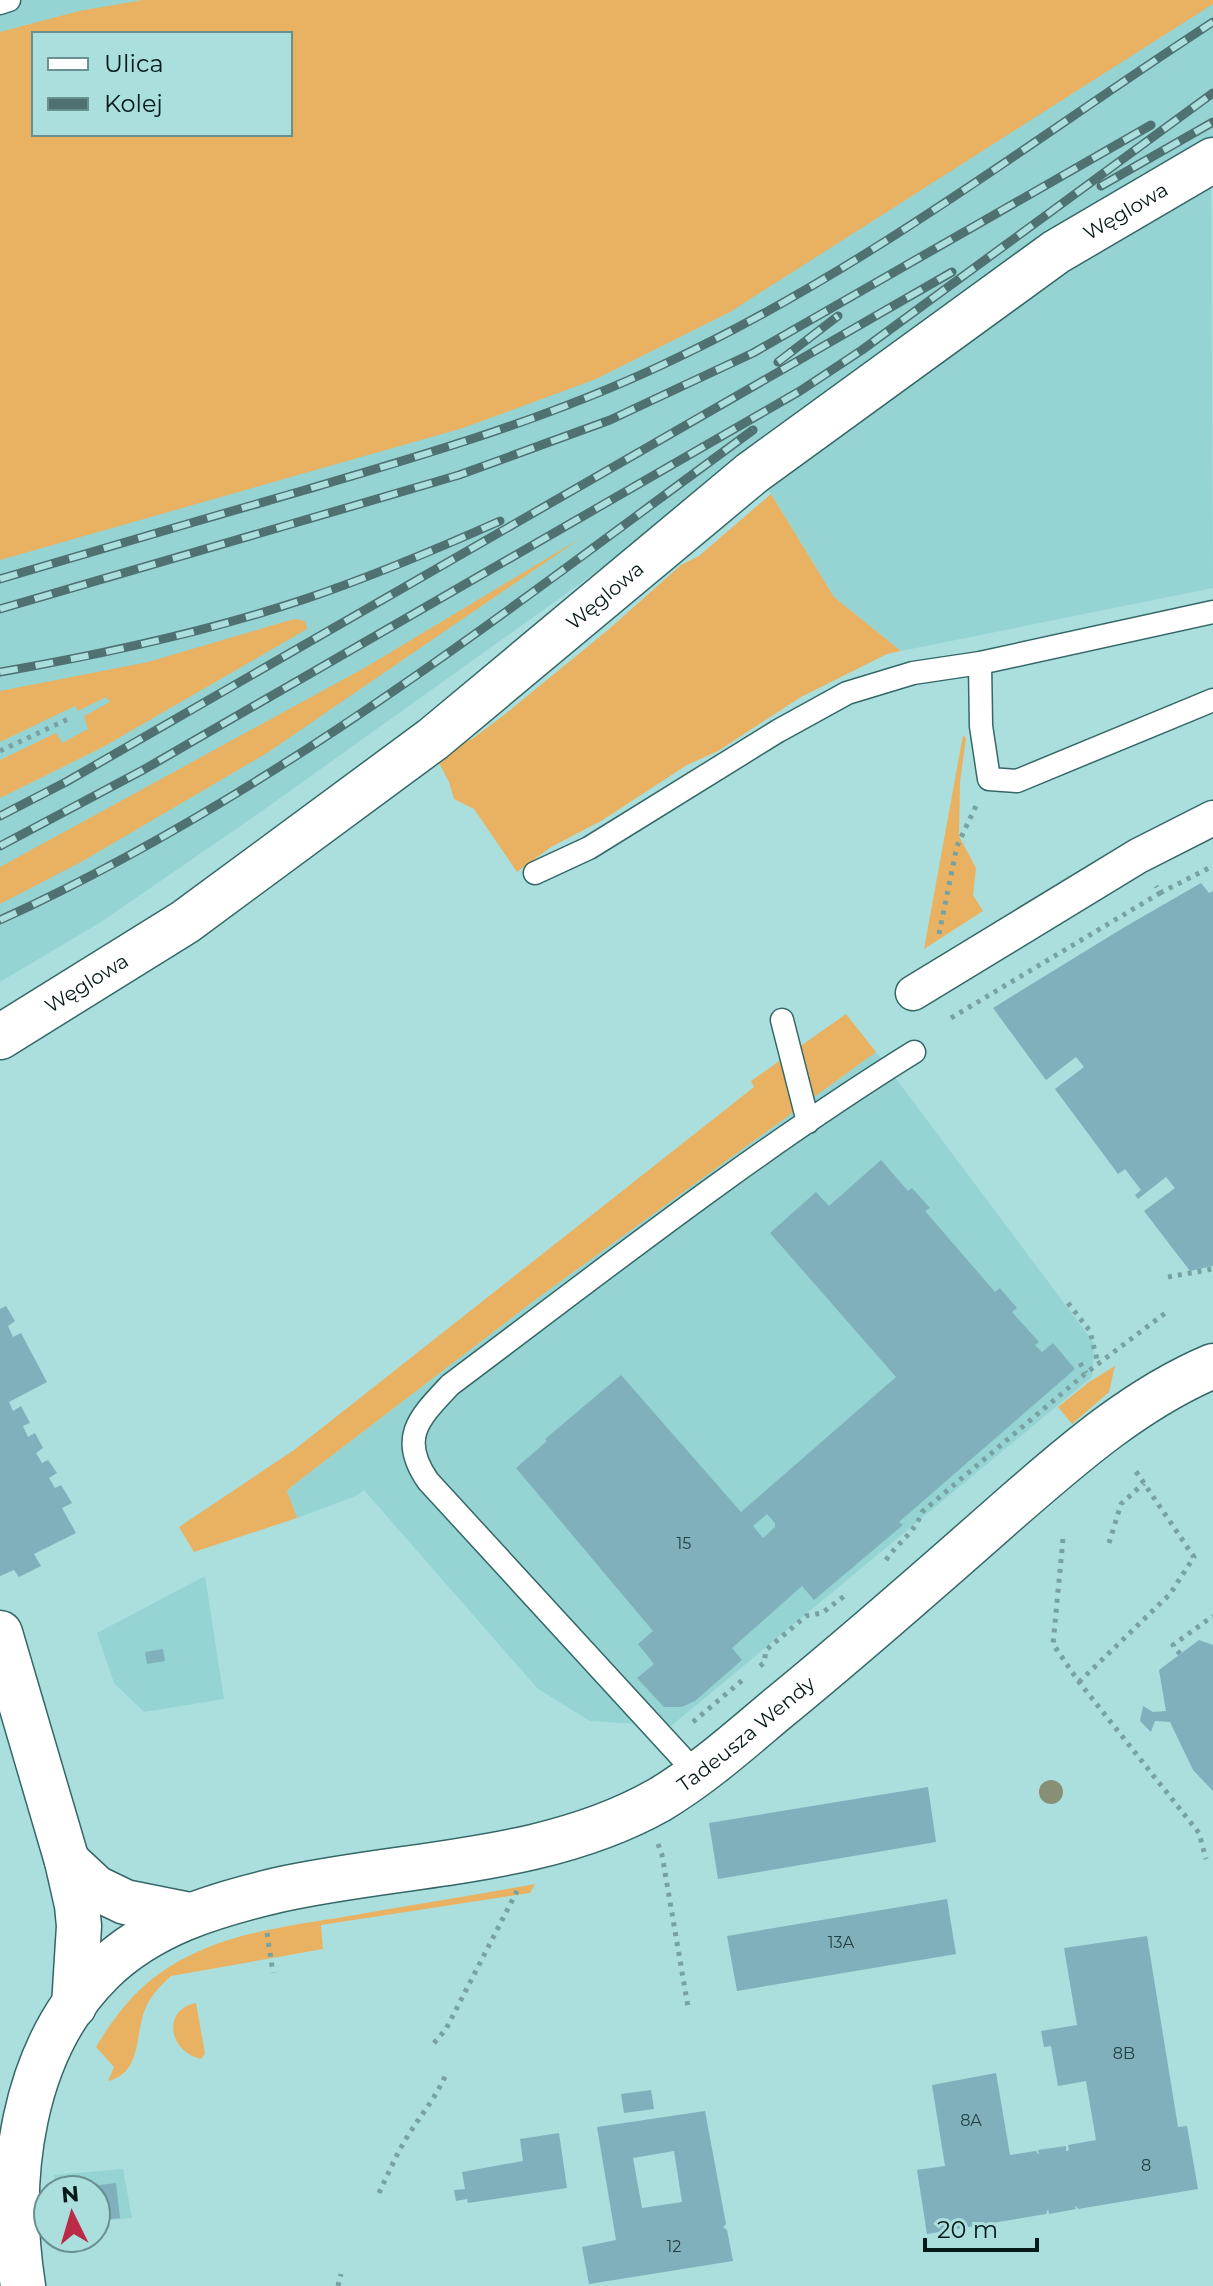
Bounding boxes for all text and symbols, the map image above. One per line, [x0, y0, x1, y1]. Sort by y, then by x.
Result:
legend [32, 32, 292, 136]
text: Ulica [104, 49, 164, 78]
text: Kolej [104, 89, 163, 118]
street label: Węglowa [1079, 177, 1172, 245]
street label: Węglowa [561, 556, 649, 635]
street label: Węglowa [41, 948, 133, 1018]
house number: 15 [677, 1534, 691, 1553]
street label: Tadeusza Wendy [673, 1671, 820, 1797]
house number: 13A [828, 1933, 855, 1952]
house number: 8B [1113, 2044, 1135, 2063]
house number: 8A [960, 2111, 982, 2130]
house number: 8 [1141, 2156, 1151, 2175]
north arrow [32, 2174, 112, 2254]
text: N [60, 2180, 80, 2209]
scale bar [925, 2202, 1037, 2252]
text: 20 m [937, 2215, 998, 2244]
house number: 12 [667, 2237, 681, 2256]

